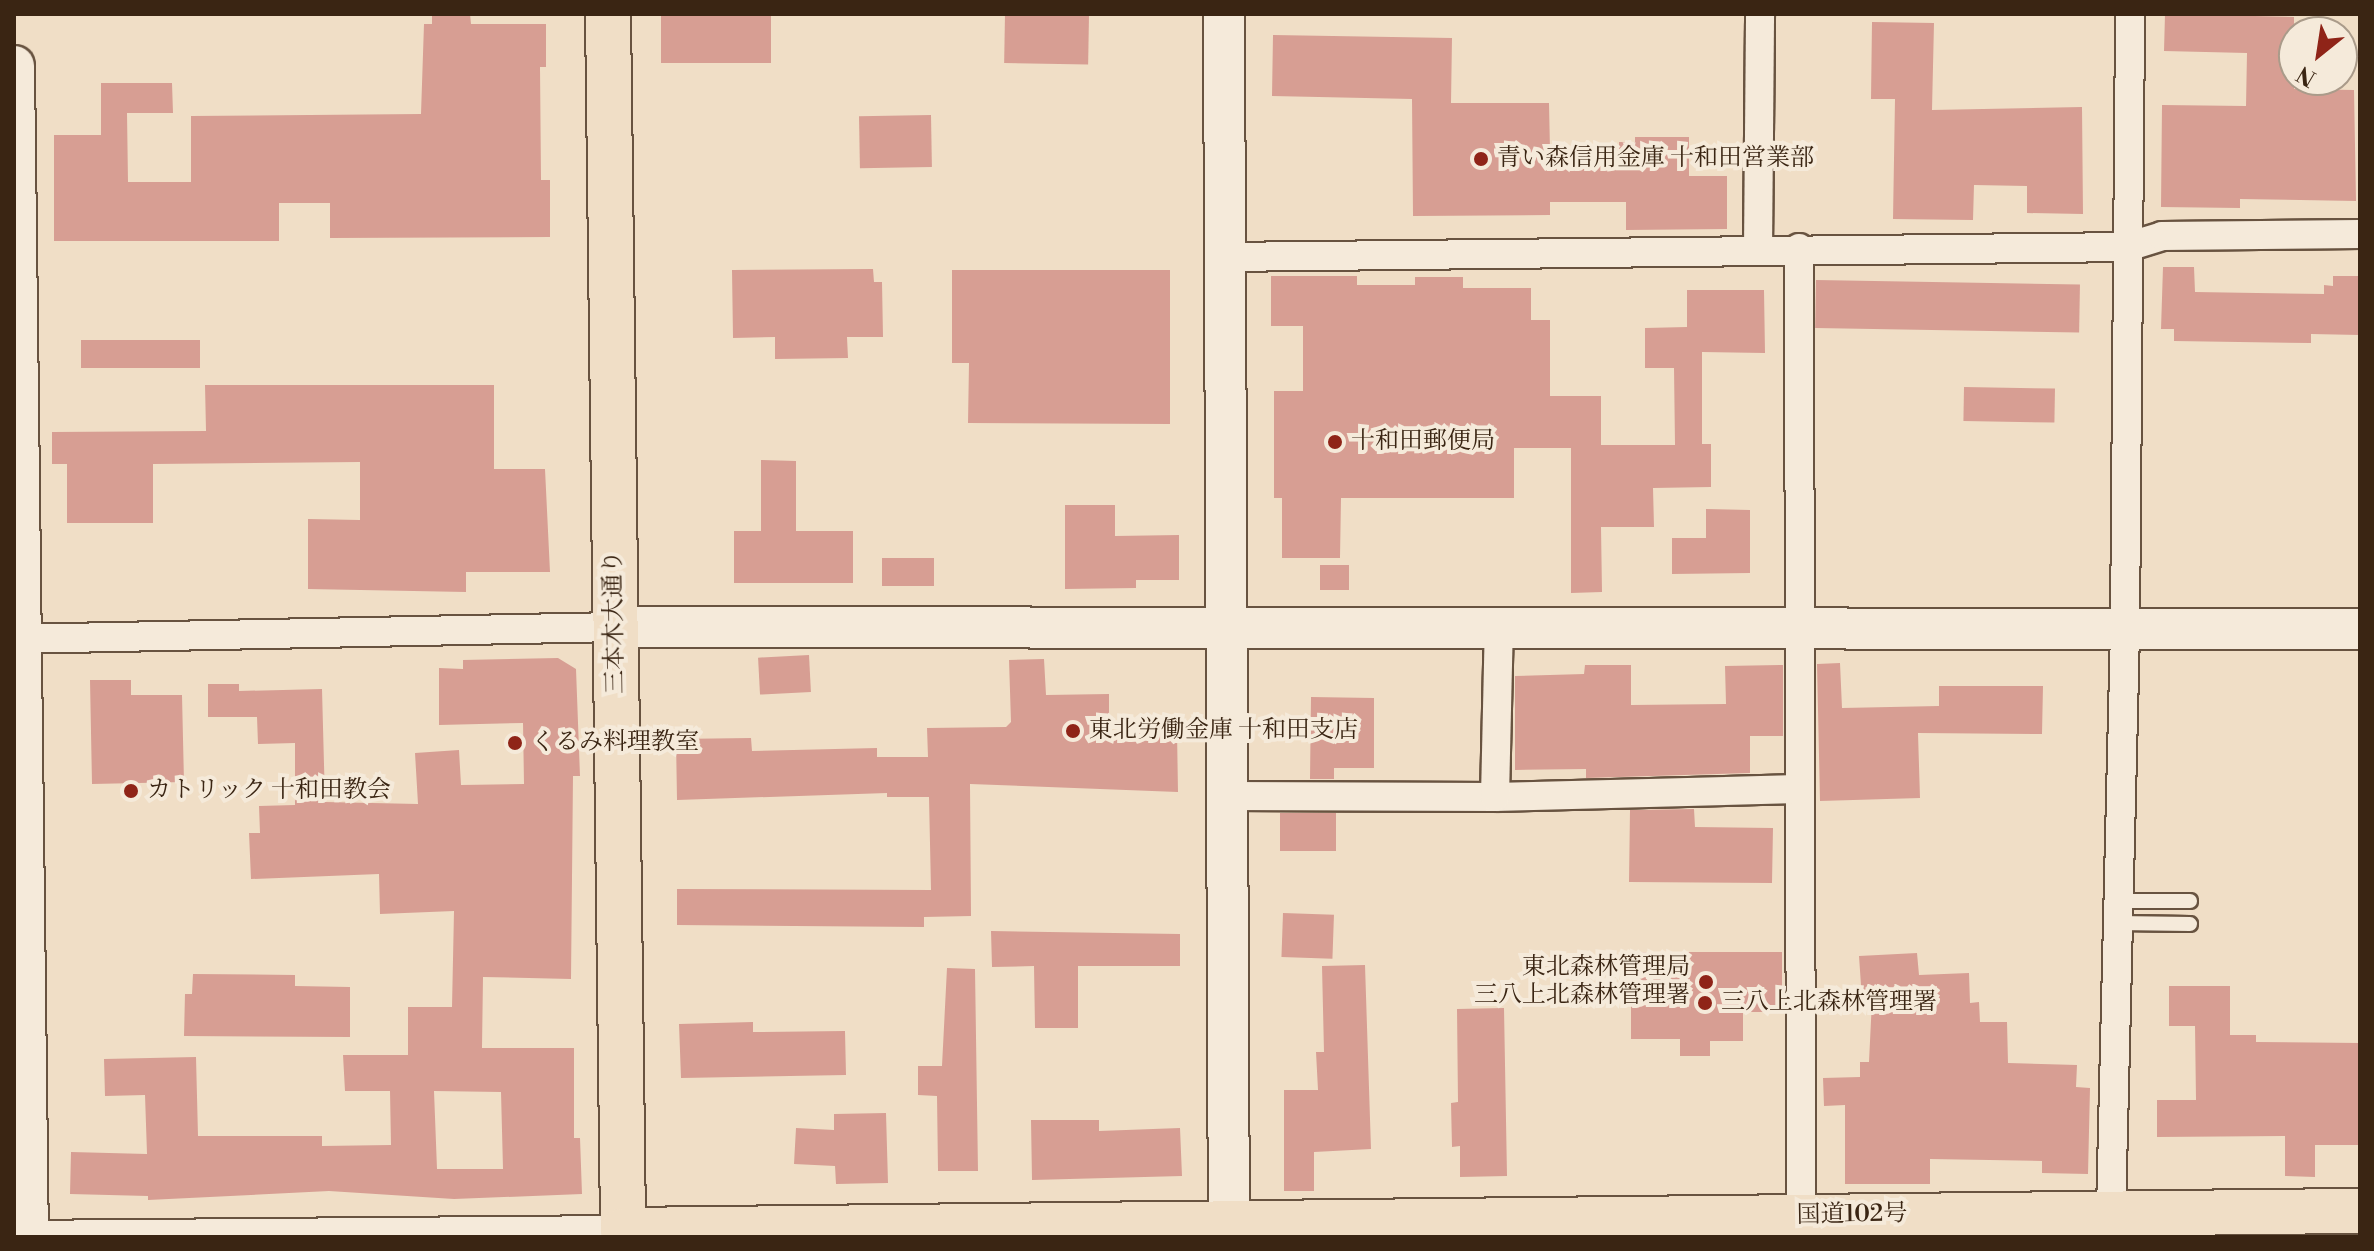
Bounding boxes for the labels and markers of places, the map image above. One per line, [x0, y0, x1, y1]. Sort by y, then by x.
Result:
place label: 青い森信用金庫 十和田営業部 [1497, 145, 1814, 173]
marker: 青い森信用金庫 十和田営業部 [1472, 150, 1490, 168]
place label: 十和田郵便局 [1351, 428, 1495, 456]
marker: 十和田郵便局 [1326, 433, 1344, 451]
place label: 東北労働金庫 十和田支店 [1089, 717, 1358, 745]
marker: 東北労働金庫 十和田支店 [1064, 722, 1082, 740]
place label: くるみ料理教室 [531, 729, 699, 757]
marker: くるみ料理教室 [506, 734, 524, 752]
place label: カトリック 十和田教会 [147, 777, 392, 805]
marker: カトリック 十和田教会 [122, 782, 140, 800]
place label: 東北森林管理局 三八上北森林管理署 [1474, 954, 1690, 1010]
marker: 東北森林管理局 三八上北森林管理署 [1697, 973, 1715, 991]
place label: 三八上北森林管理署 [1721, 989, 1937, 1017]
marker: 三八上北森林管理署 [1696, 994, 1714, 1012]

